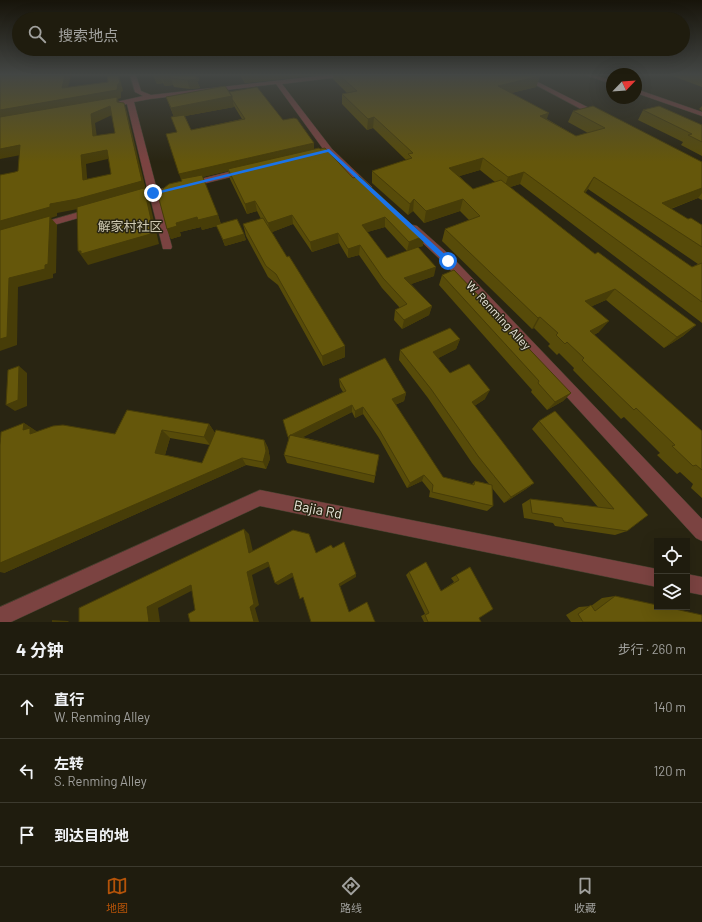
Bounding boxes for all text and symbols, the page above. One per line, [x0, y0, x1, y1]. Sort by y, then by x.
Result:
search box [12, 12, 690, 56]
icon: search [26, 23, 48, 45]
text: 搜索地点 [58, 26, 118, 44]
north arrow [606, 68, 642, 104]
route end [144, 184, 162, 202]
district label: 解家村社区 [97, 218, 163, 234]
route start [439, 252, 457, 270]
street label: W. Renming Alley [464, 278, 535, 353]
street label: Bajia Rd [292, 496, 344, 522]
map controls [654, 538, 690, 610]
button: locate [654, 538, 690, 574]
button: layers [654, 574, 690, 610]
text: 4 分钟 [16, 639, 64, 659]
text: 步行 · 260 m [618, 641, 686, 657]
text: 直行 [54, 690, 84, 708]
icon: ahead [16, 696, 38, 718]
text: 140 m [654, 699, 686, 715]
text: W. Renming Alley [54, 709, 150, 725]
text: 左转 [54, 754, 84, 772]
icon: left [16, 760, 38, 782]
text: 120 m [654, 763, 686, 779]
text: S. Renming Alley [54, 773, 147, 789]
icon: arrive [16, 824, 38, 846]
text: 到达目的地 [54, 826, 129, 844]
tab: 地图 [106, 875, 128, 915]
tab: 路线 [340, 875, 362, 915]
tab: 收藏 [574, 875, 596, 915]

